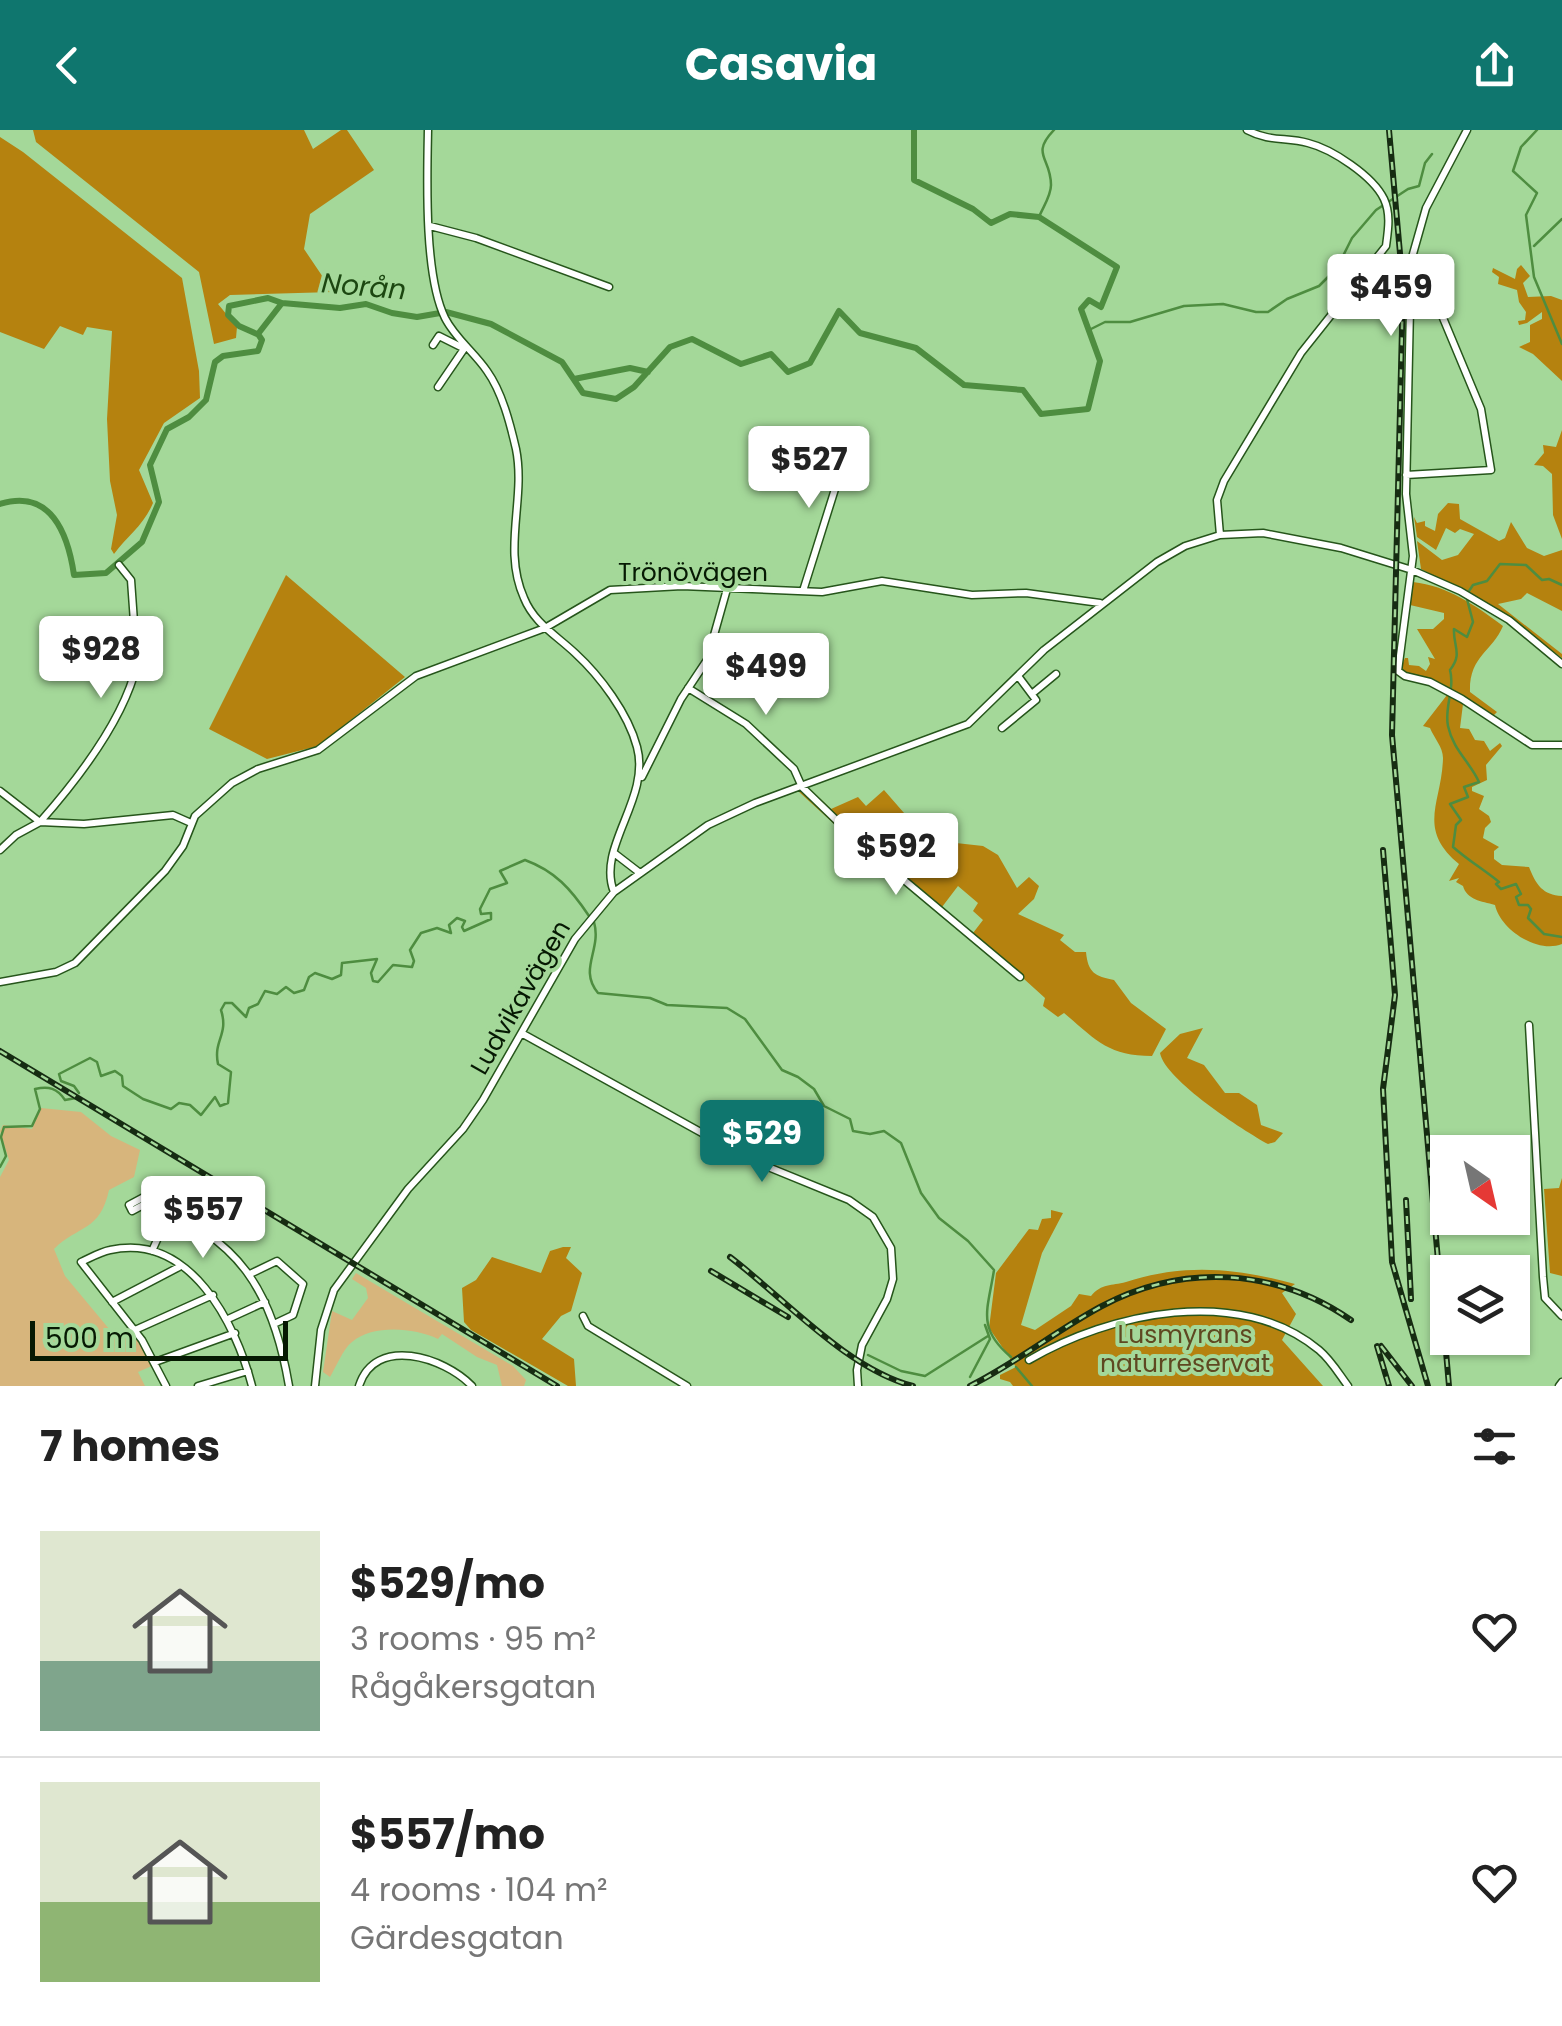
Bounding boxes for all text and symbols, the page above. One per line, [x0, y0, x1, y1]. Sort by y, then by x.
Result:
text: Casavia [685, 33, 877, 96]
icon: back [40, 38, 95, 93]
icon: share [1467, 38, 1522, 93]
pin: $459 [1332, 254, 1450, 339]
water label: Norån [320, 263, 408, 310]
text: $459 [1349, 264, 1433, 309]
pin: $527 [750, 426, 868, 511]
text: $527 [770, 436, 848, 481]
street label: Trönövägen [618, 555, 768, 590]
pin: $928 [42, 616, 160, 701]
text: $928 [61, 626, 141, 671]
pin: $499 [707, 633, 825, 718]
text: $499 [725, 643, 807, 688]
pin: $592 [837, 813, 955, 898]
text: $592 [856, 823, 936, 868]
street label: Ludvikavägen [462, 914, 579, 1081]
pin: $529 [703, 1100, 821, 1185]
text: $529 [722, 1110, 802, 1155]
north arrow [1430, 1135, 1530, 1235]
map controls [1430, 1135, 1530, 1355]
pin: $557 [144, 1176, 262, 1261]
text: $557 [163, 1186, 243, 1231]
button: layers [1430, 1255, 1530, 1355]
scale bar [30, 1316, 288, 1360]
park label: Lusmyrans naturreservat [1100, 1317, 1270, 1381]
text: 500 m [45, 1319, 134, 1358]
text: 7 homes [40, 1417, 220, 1476]
icon: filters [1467, 1419, 1522, 1474]
text: $529/mo [350, 1554, 545, 1613]
icon: home [120, 1571, 240, 1691]
icon: heart [1467, 1604, 1522, 1659]
text: 3 rooms · 95 m² [350, 1616, 596, 1661]
text: Rågåkersgatan [350, 1664, 596, 1709]
text: $557/mo [350, 1805, 545, 1864]
icon: home [120, 1822, 240, 1942]
icon: heart [1467, 1855, 1522, 1910]
text: 4 rooms · 104 m² [350, 1867, 608, 1912]
text: Gärdesgatan [350, 1915, 564, 1960]

